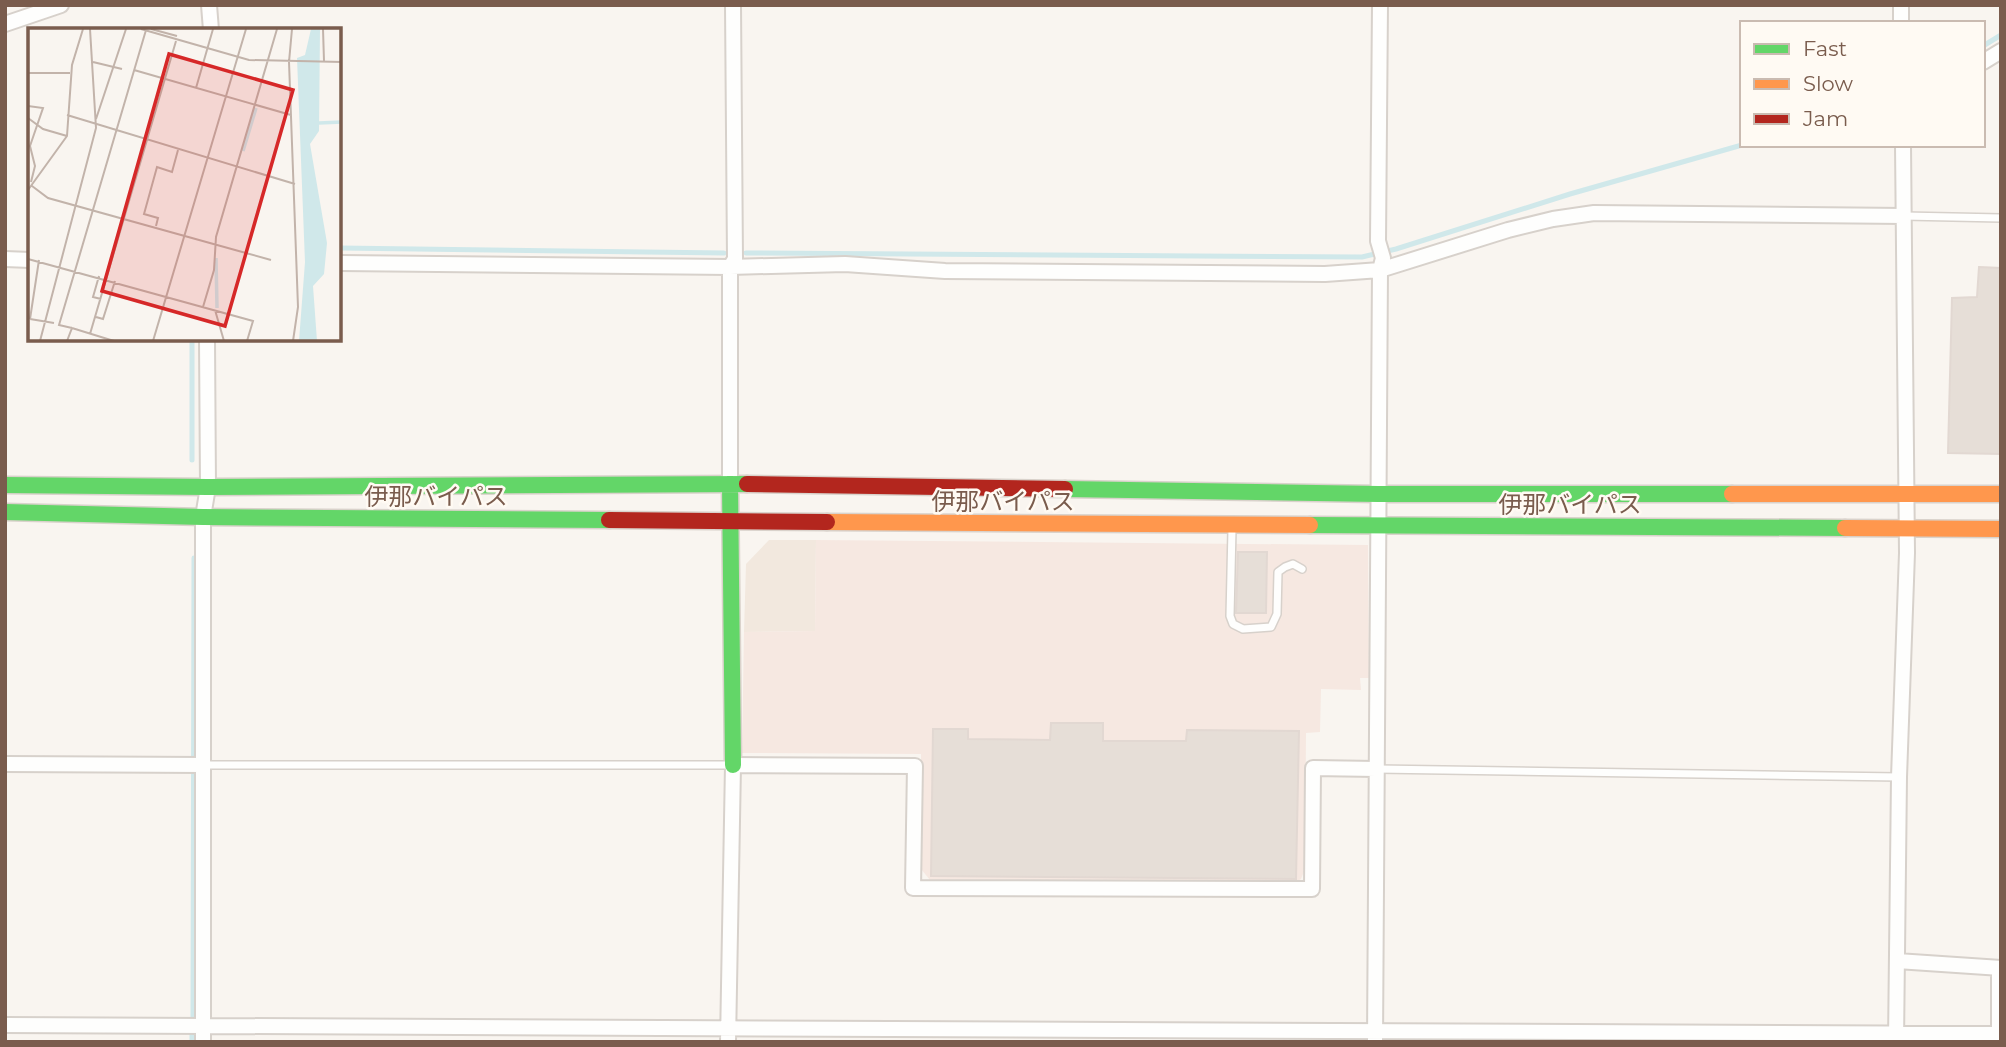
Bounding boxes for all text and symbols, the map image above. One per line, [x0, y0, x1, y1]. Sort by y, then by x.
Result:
legend [1740, 21, 1985, 147]
inset map [28, 28, 341, 341]
text: Fast [1803, 36, 1847, 61]
text: Slow [1803, 71, 1853, 96]
text: Jam [1802, 106, 1848, 131]
street label: 伊那バイパス [364, 482, 508, 511]
street label: 伊那バイパス [931, 487, 1075, 516]
street label: 伊那バイパス [1498, 490, 1642, 519]

